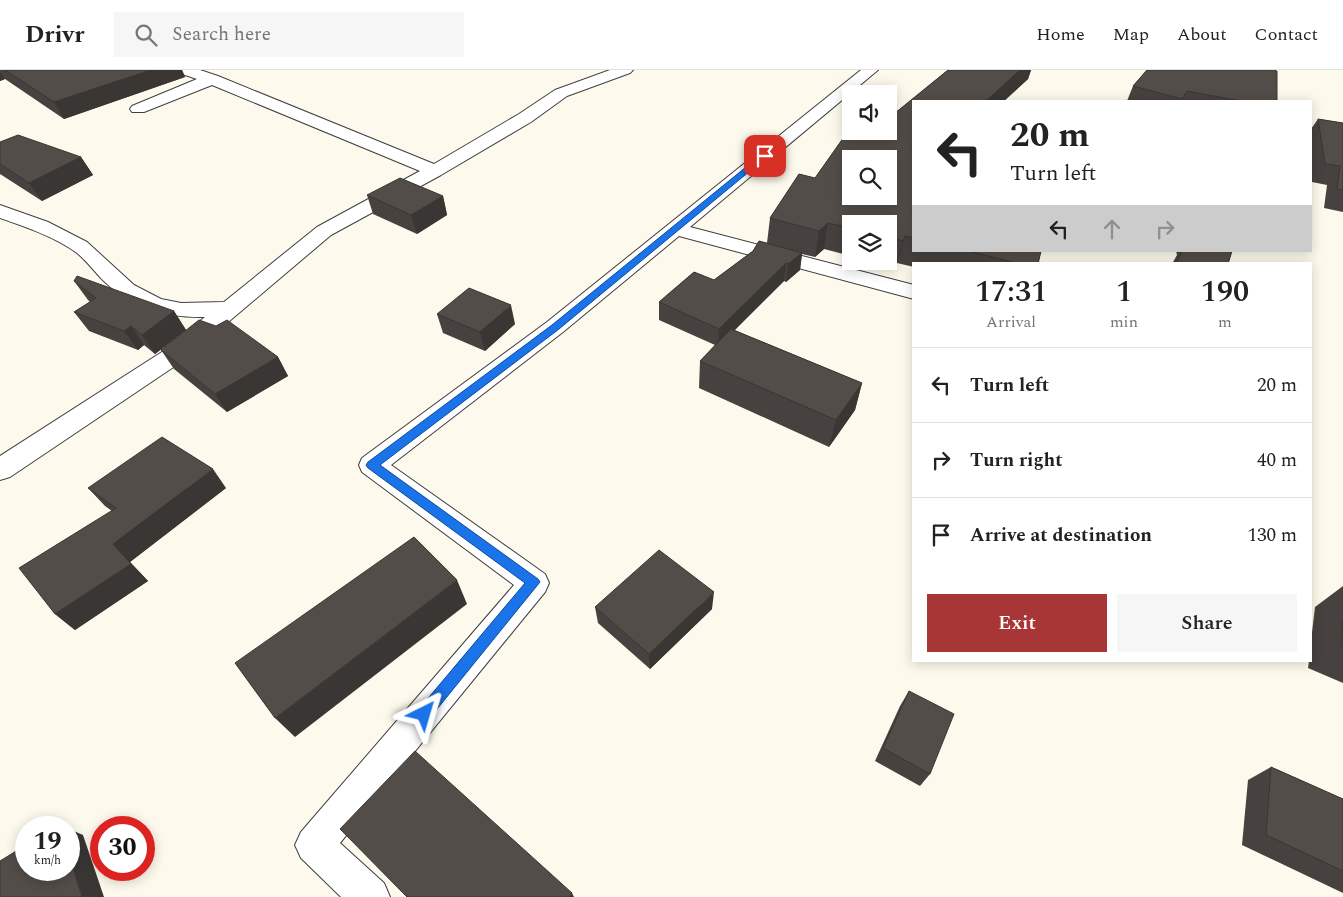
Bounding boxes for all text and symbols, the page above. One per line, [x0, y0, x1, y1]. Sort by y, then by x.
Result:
search box [114, 12, 464, 57]
text: Drivr [25, 17, 84, 53]
text: Search here [172, 20, 271, 49]
icon: search [132, 21, 160, 49]
text: Home [1036, 21, 1085, 48]
text: Map [1113, 21, 1149, 48]
text: About [1177, 21, 1227, 48]
text: Contact [1255, 21, 1318, 48]
map controls [842, 85, 897, 270]
button: sound [842, 85, 897, 140]
text: 20 m [1010, 109, 1090, 162]
icon: left [927, 120, 992, 185]
pin [744, 135, 786, 177]
icon: arrive [751, 142, 779, 170]
button: search [842, 150, 897, 205]
text: Turn left [1010, 157, 1096, 190]
button: layers [842, 215, 897, 270]
icon: left [1045, 215, 1073, 243]
icon: ahead [1098, 215, 1126, 243]
icon: right [1151, 215, 1179, 243]
text: 17:31 [975, 269, 1047, 315]
text: 1 [1116, 269, 1132, 315]
text: 190 [1201, 269, 1249, 315]
text: Arrival [986, 310, 1036, 334]
text: min [1110, 310, 1138, 334]
text: m [1218, 310, 1232, 334]
icon: left [927, 371, 955, 399]
text: Turn left [970, 371, 1049, 400]
text: 20 m [1257, 371, 1297, 400]
icon: right [927, 446, 955, 474]
text: Turn right [970, 446, 1063, 475]
text: 40 m [1257, 446, 1297, 475]
icon: arrive [927, 521, 955, 549]
text: Arrive at destination [970, 521, 1152, 550]
text: 130 m [1247, 521, 1297, 550]
button: Exit [927, 594, 1107, 652]
button: Share [1117, 594, 1297, 652]
position arrow [397, 687, 449, 739]
speed limit sign: 30 [90, 816, 155, 881]
text: 19 [33, 823, 62, 861]
text: km/h [34, 851, 61, 870]

